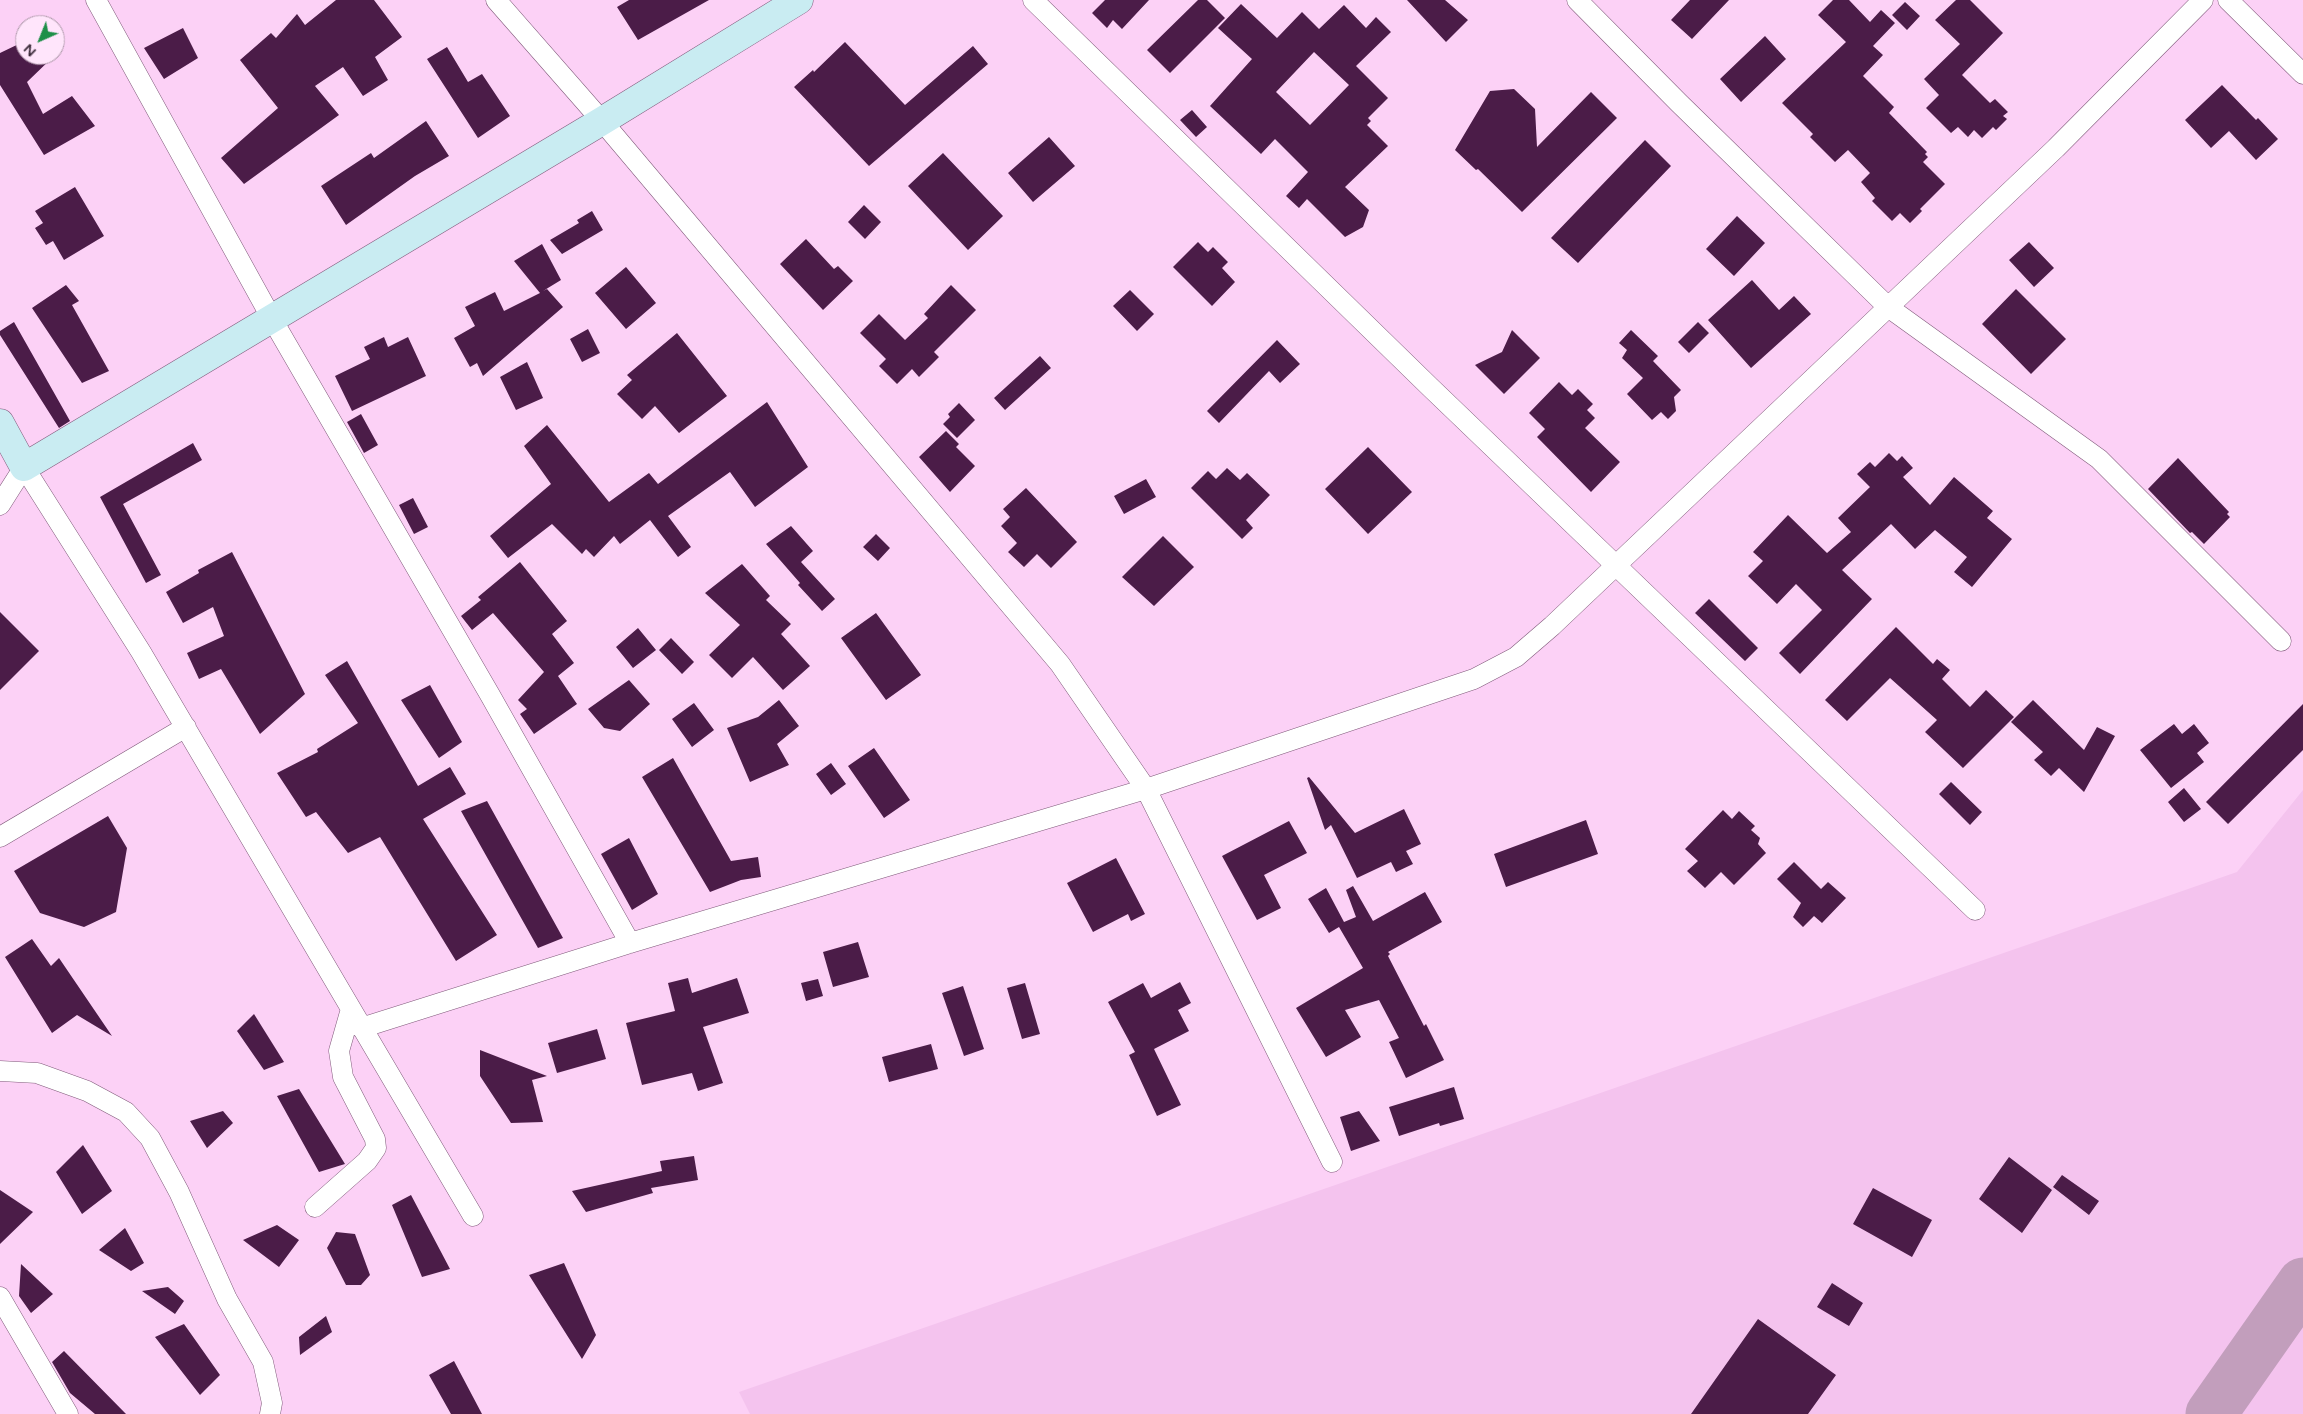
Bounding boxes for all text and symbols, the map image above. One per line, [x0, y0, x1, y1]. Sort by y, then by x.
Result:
north arrow [15, 15, 65, 65]
text: N [20, 40, 40, 60]

